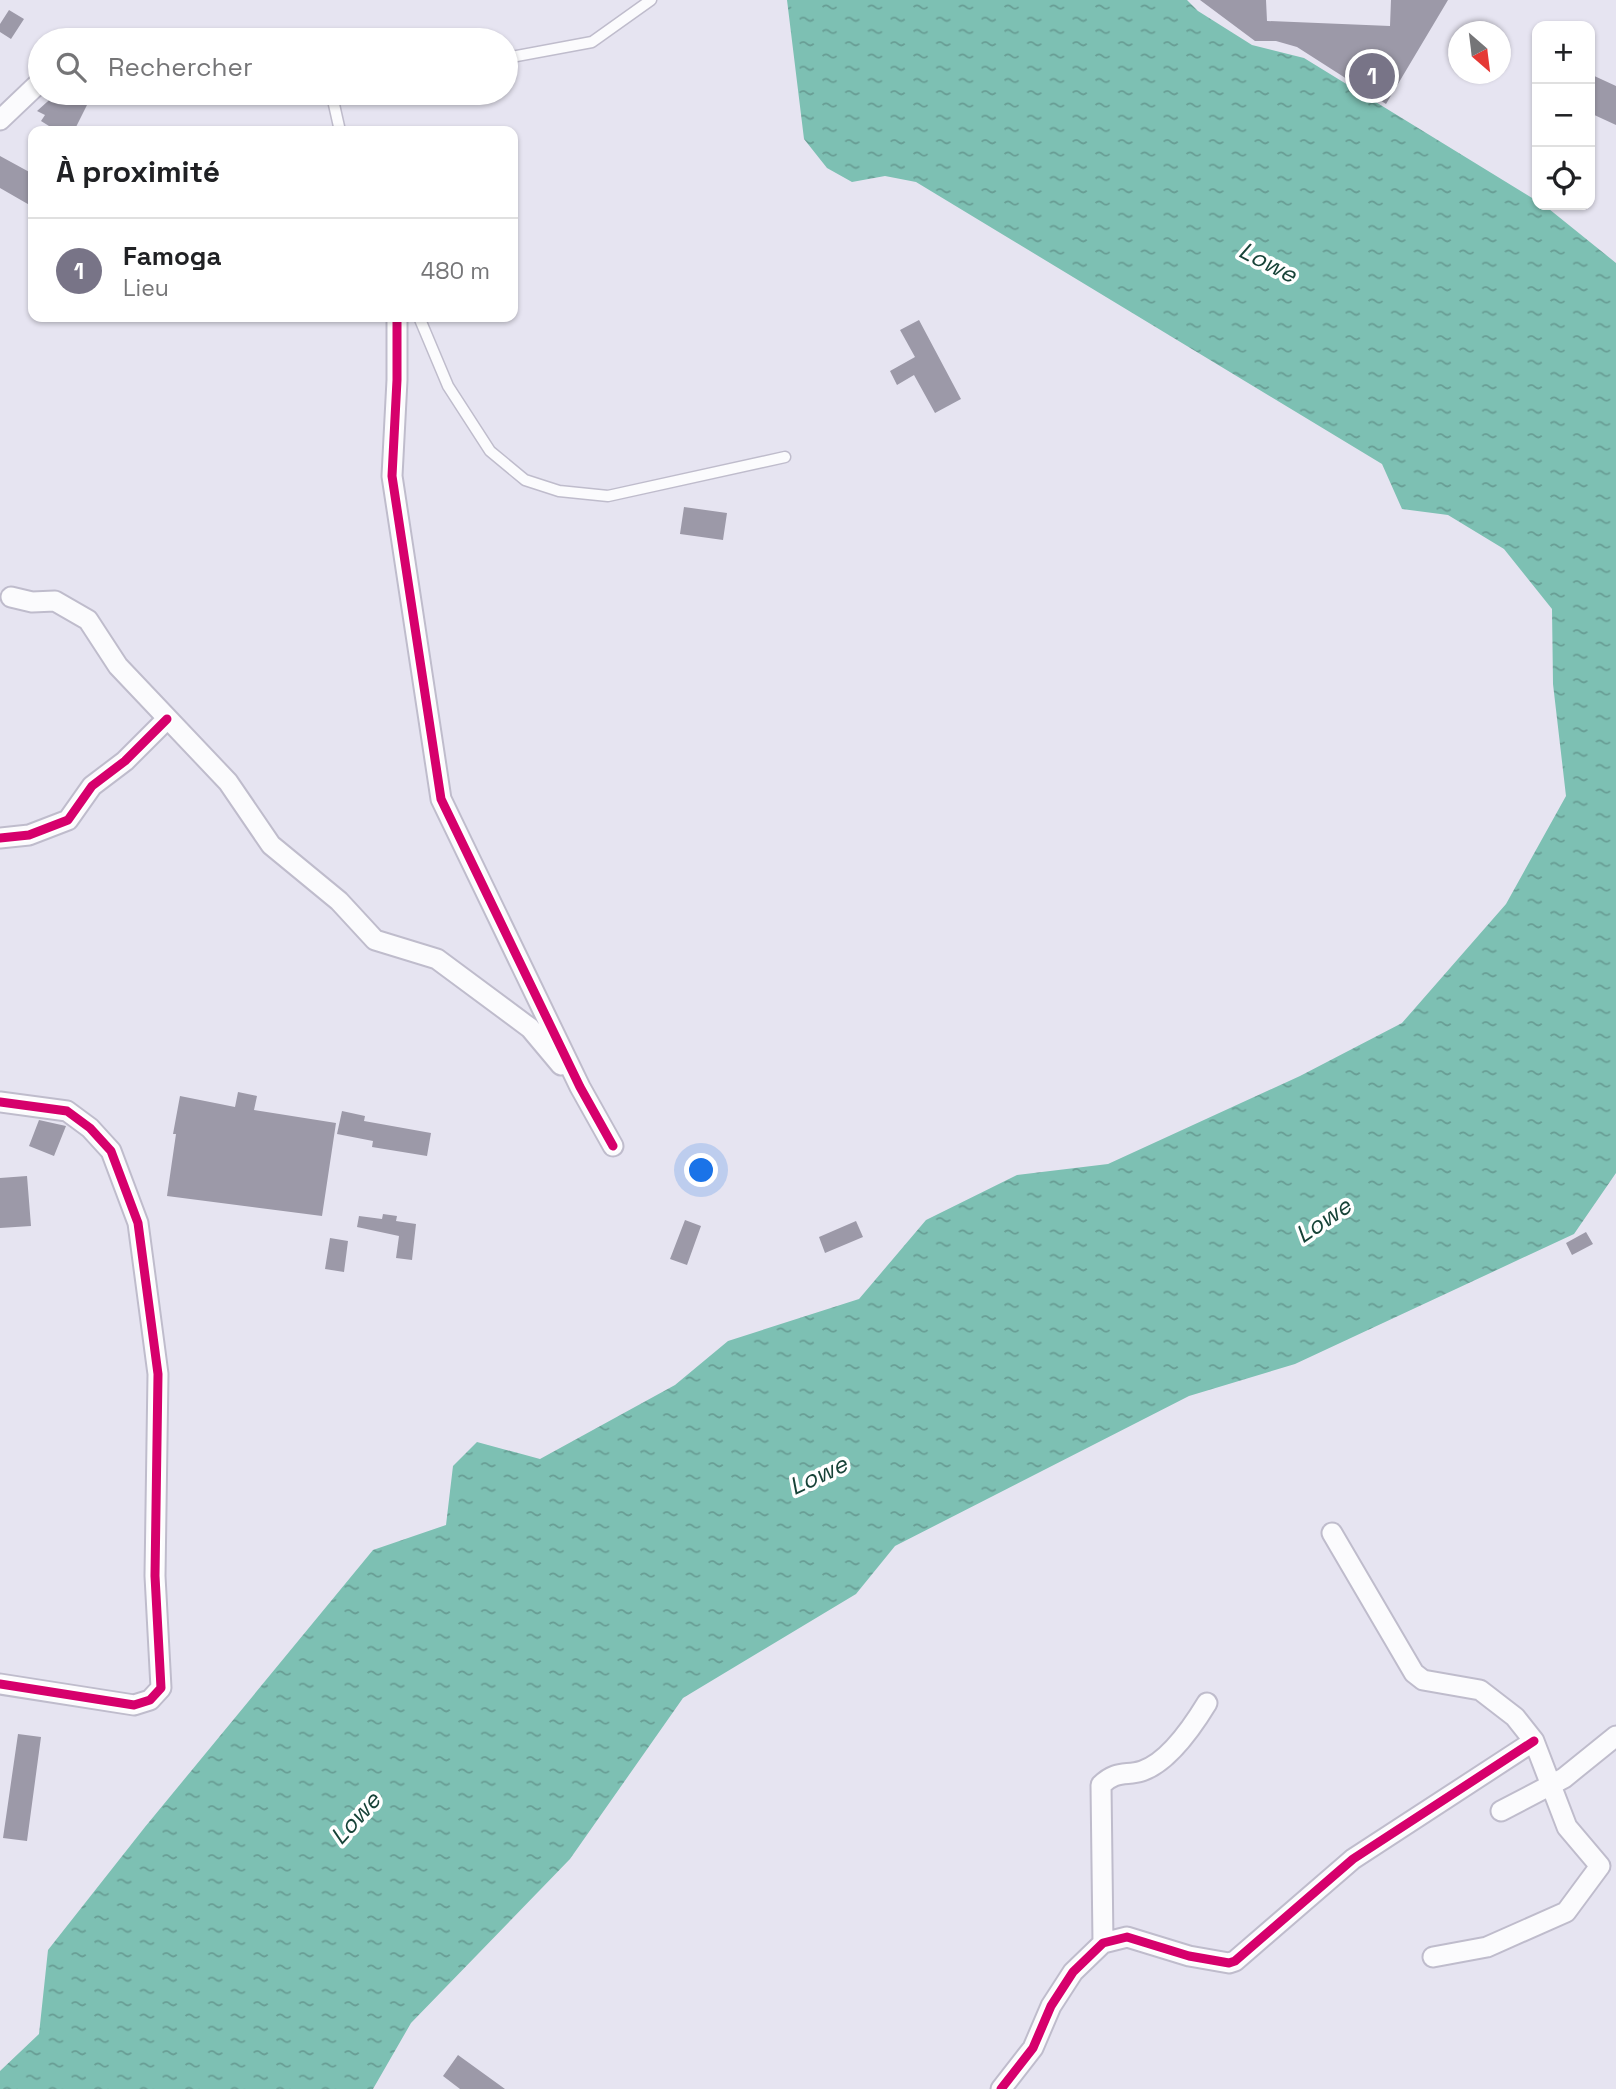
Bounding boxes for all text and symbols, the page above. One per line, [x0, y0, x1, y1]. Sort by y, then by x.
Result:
north arrow [1448, 21, 1511, 84]
map controls [1532, 21, 1595, 210]
button: + [1532, 21, 1595, 84]
search box [28, 28, 518, 105]
icon: search [52, 48, 90, 86]
text: Rechercher [108, 50, 253, 84]
pin: 1 [1349, 50, 1395, 102]
button: − [1532, 84, 1595, 147]
button: locate [1532, 147, 1595, 210]
text: À proximité [56, 152, 220, 191]
water label: Lowe [1234, 234, 1303, 290]
text: Famoga [123, 239, 221, 273]
text: 1 [74, 256, 84, 286]
text: 480 m [421, 256, 490, 286]
text: Lieu [123, 273, 169, 303]
your location [684, 1153, 718, 1187]
water label: Lowe [1289, 1190, 1358, 1250]
water label: Lowe [784, 1448, 853, 1502]
water label: Lowe [323, 1784, 387, 1851]

